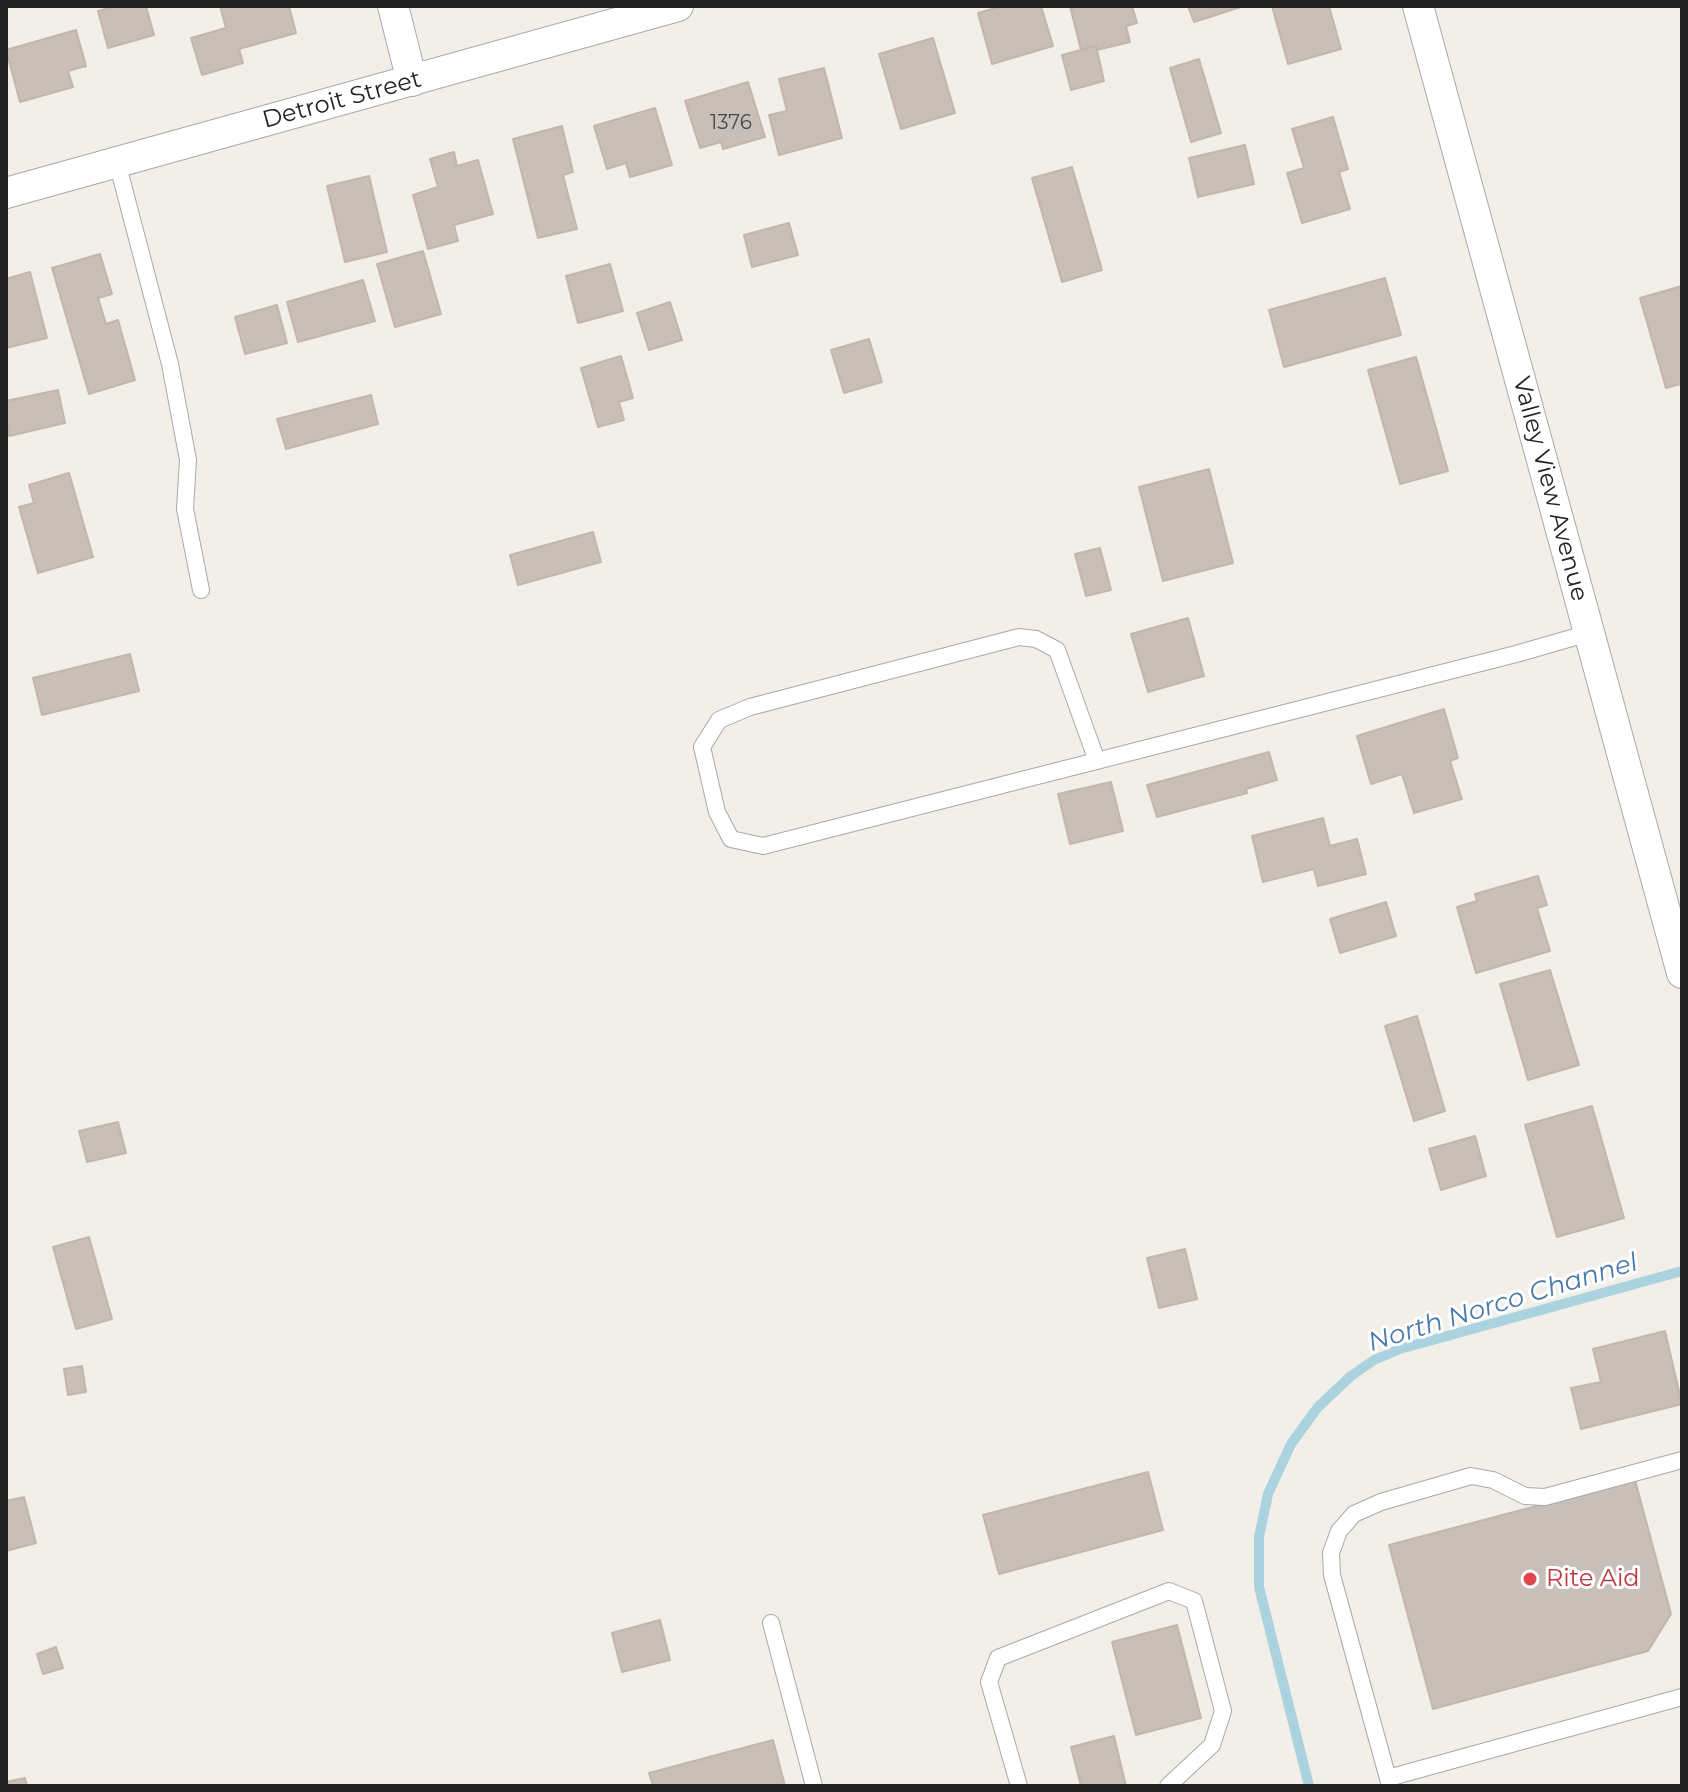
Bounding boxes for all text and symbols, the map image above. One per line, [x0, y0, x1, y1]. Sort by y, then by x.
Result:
street label: Detroit Street [259, 65, 425, 135]
house number: 1376 [710, 111, 752, 135]
street label: Valley View Avenue [1506, 374, 1594, 604]
water label: North Norco Channel [1365, 1247, 1641, 1359]
place label: Rite Aid [1546, 1565, 1640, 1593]
marker: Rite Aid [1521, 1570, 1539, 1588]

